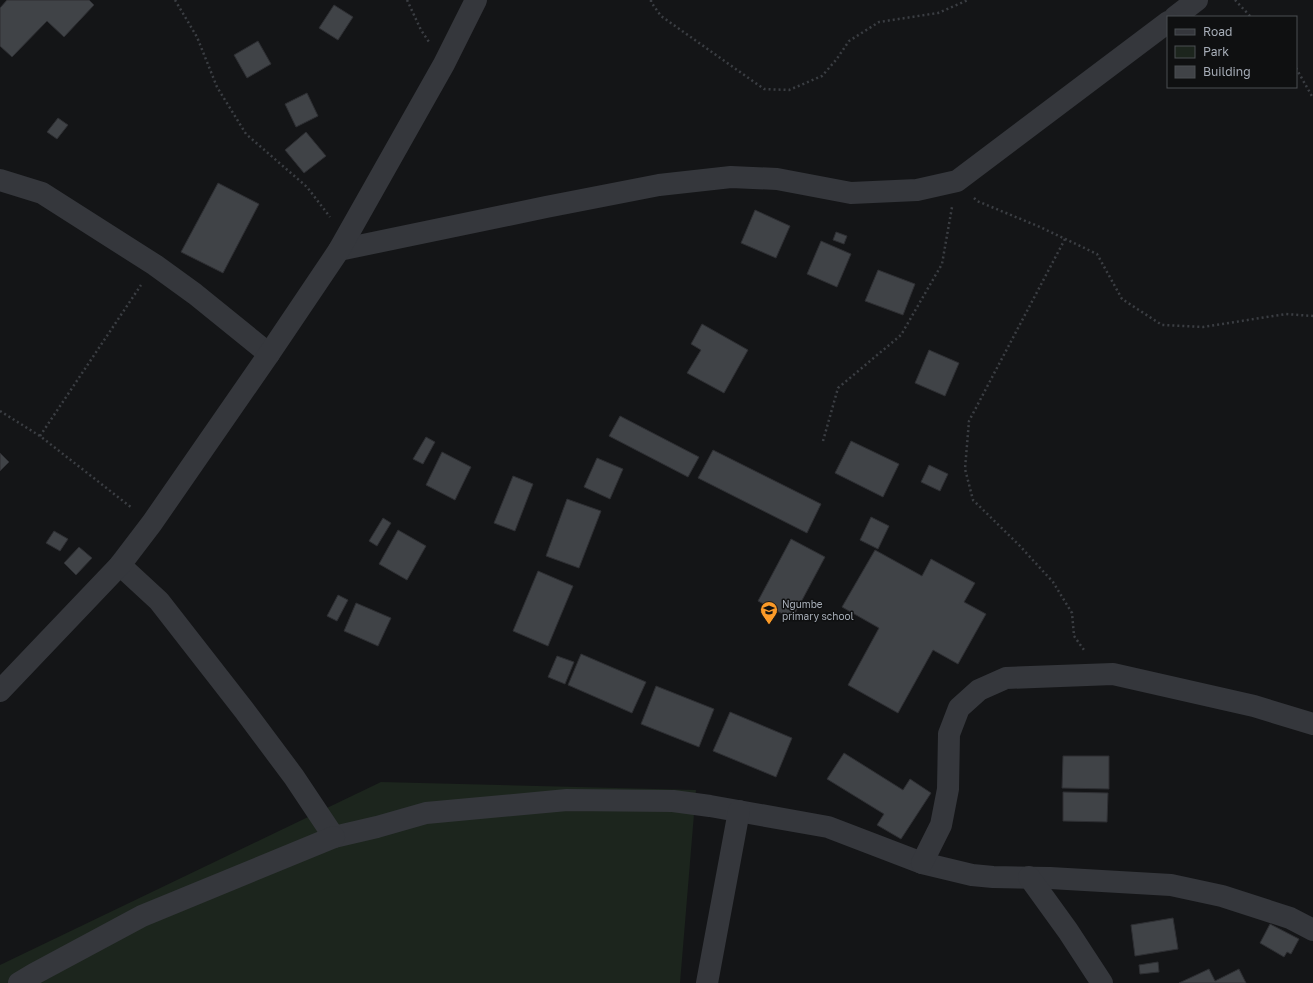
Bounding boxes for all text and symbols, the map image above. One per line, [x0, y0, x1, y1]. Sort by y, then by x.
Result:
legend [1167, 16, 1297, 88]
text: Road [1203, 24, 1232, 39]
text: Park [1203, 44, 1229, 59]
text: Building [1203, 64, 1251, 79]
place label: Ngumbe primary school [782, 598, 854, 622]
school or university icon: Ngumbe primary school [759, 600, 779, 625]

